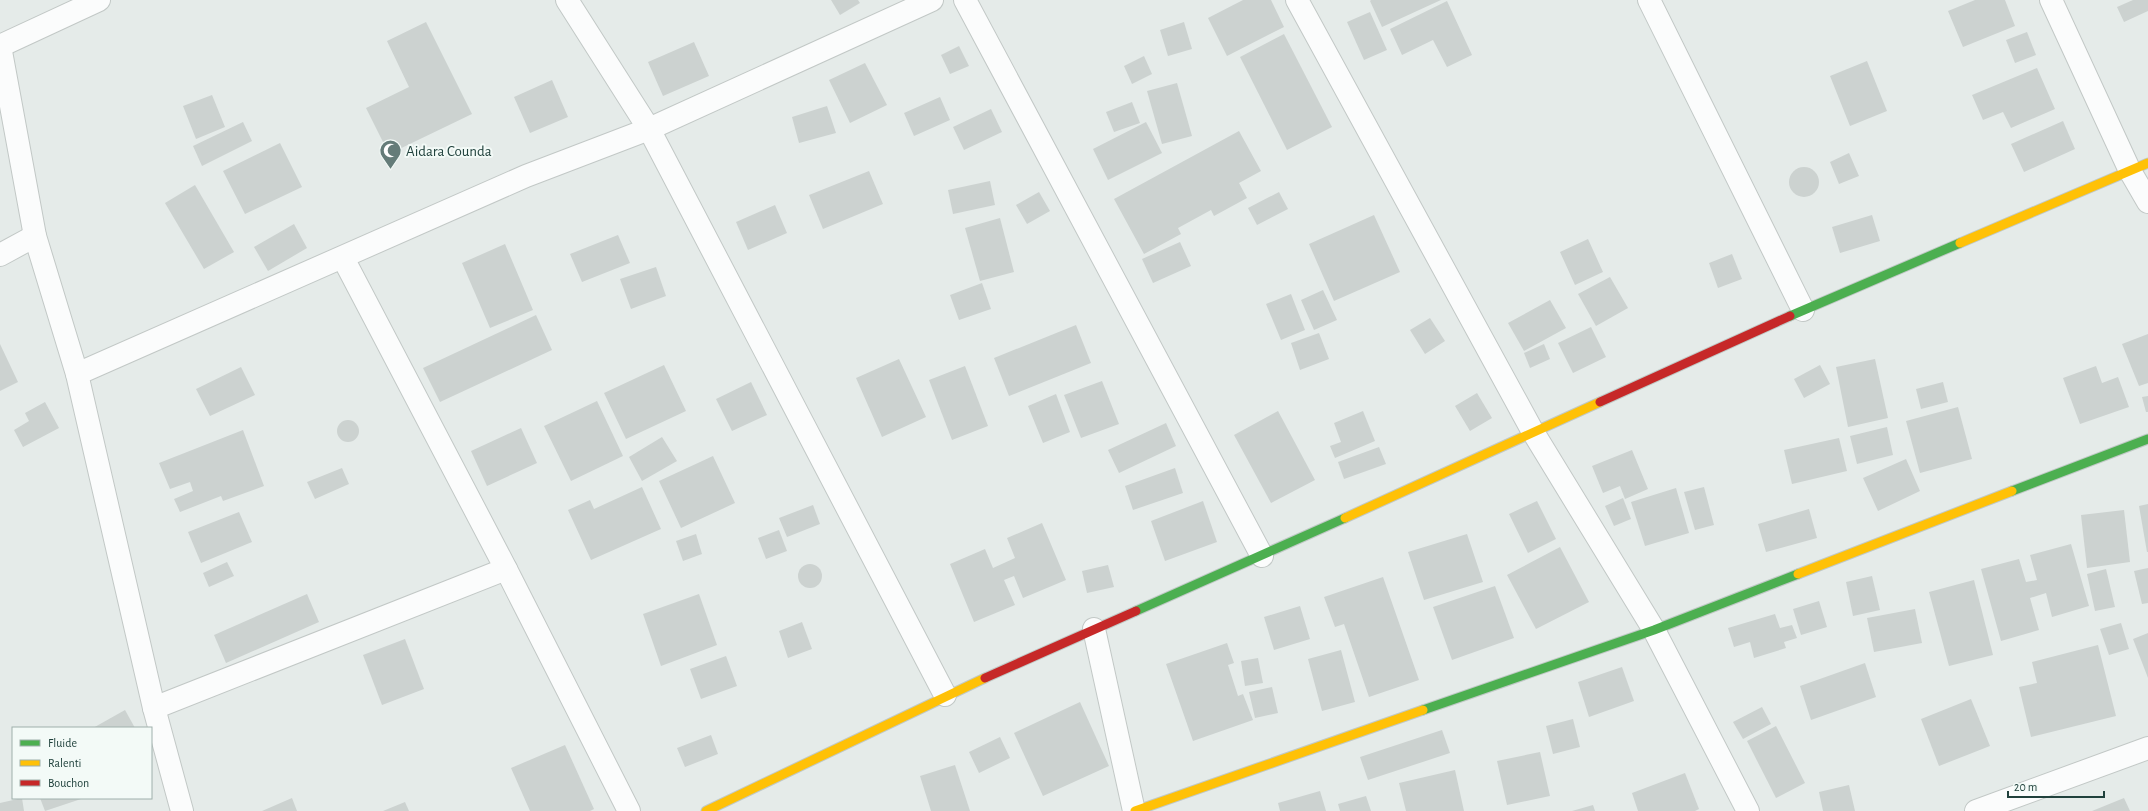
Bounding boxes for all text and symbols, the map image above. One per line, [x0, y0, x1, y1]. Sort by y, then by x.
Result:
mosque icon: Aidara Counda [377, 138, 403, 171]
place label: Aidara Counda [406, 144, 492, 159]
legend [12, 727, 152, 799]
text: Fluide [48, 737, 77, 749]
text: Ralenti [48, 757, 81, 769]
scale bar [2008, 773, 2104, 799]
text: Bouchon [48, 777, 89, 789]
text: 20 m [2014, 781, 2037, 793]

